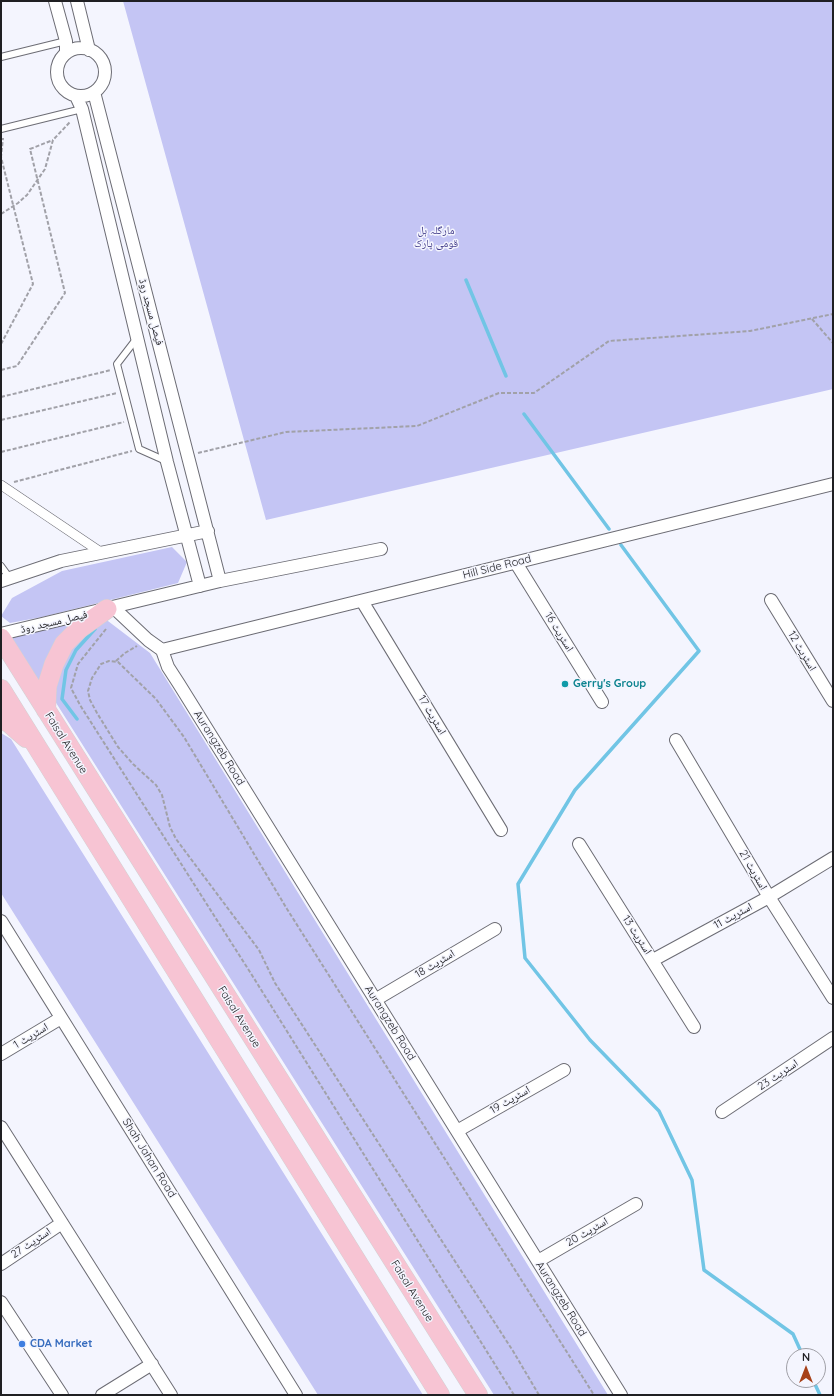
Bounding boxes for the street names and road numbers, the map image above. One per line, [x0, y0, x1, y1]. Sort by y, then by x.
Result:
street label: فیصل مسجد روڈ [136, 277, 166, 347]
street label: Hill Side Road [461, 552, 533, 582]
street label: فیصل مسجد روڈ [19, 608, 89, 636]
street label: اسٹریٹ 16 [542, 610, 576, 654]
street label: اسٹریٹ 12 [785, 629, 819, 673]
street label: اسٹریٹ 17 [415, 693, 449, 737]
street label: Aurangzeb Road [191, 708, 247, 788]
street label: Faisal Avenue [42, 710, 90, 776]
street label: اسٹریٹ 21 [736, 848, 770, 892]
street label: اسٹریٹ 11 [711, 900, 755, 932]
street label: اسٹریٹ 13 [620, 913, 654, 957]
street label: اسٹریٹ 18 [413, 947, 457, 981]
street label: Aurangzeb Road [362, 983, 418, 1063]
street label: Faisal Avenue [215, 984, 263, 1050]
street label: اسٹریٹ 1 [11, 1021, 51, 1051]
street label: اسٹریٹ 23 [755, 1057, 801, 1093]
street label: اسٹریٹ 19 [488, 1083, 532, 1117]
street label: Shah Jahan Road [119, 1116, 179, 1200]
street label: اسٹریٹ 20 [563, 1215, 611, 1249]
street label: اسٹریٹ 27 [8, 1225, 54, 1261]
street label: Faisal Avenue [388, 1258, 436, 1324]
street label: Aurangzeb Road [533, 1259, 589, 1339]

